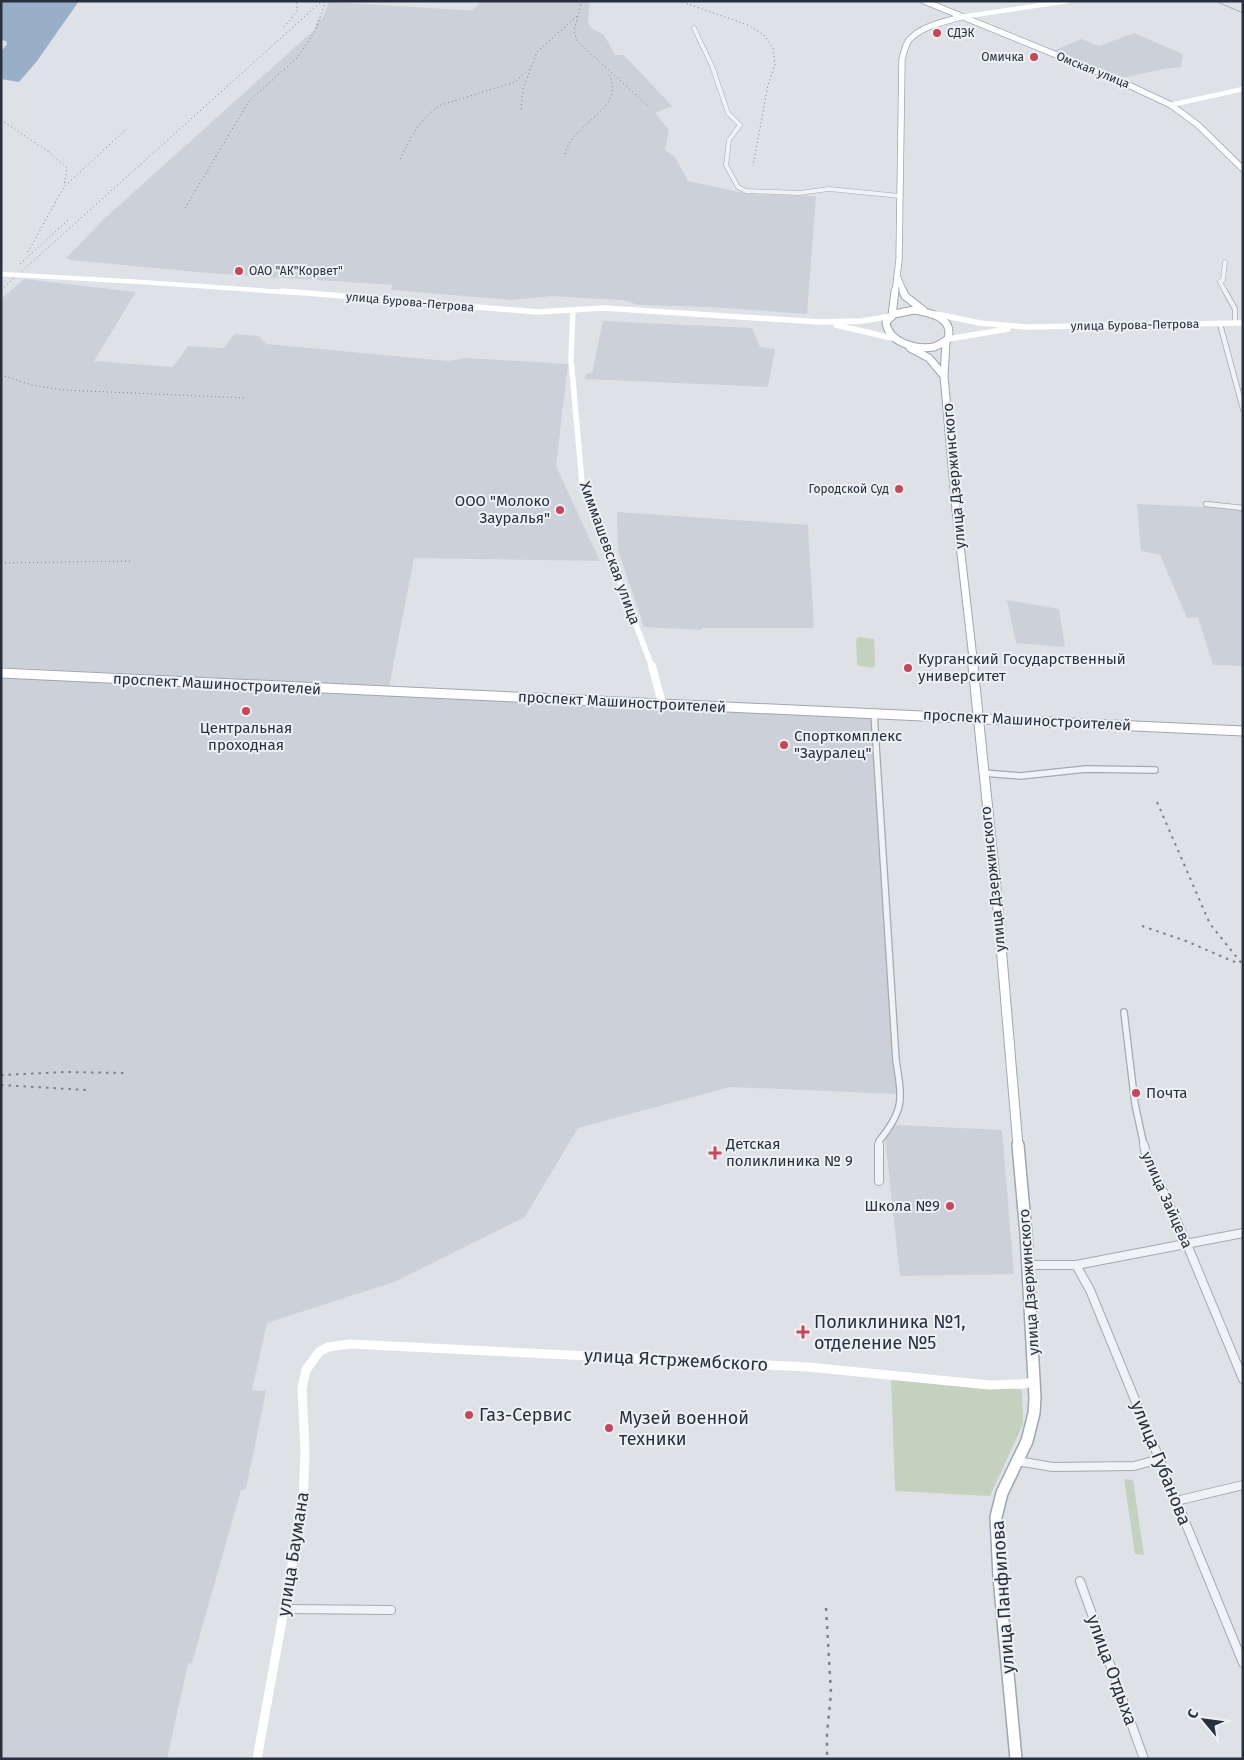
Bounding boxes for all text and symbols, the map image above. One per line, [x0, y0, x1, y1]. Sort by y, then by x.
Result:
place label: СДЭК [947, 26, 975, 40]
marker: СДЭК [931, 27, 943, 39]
street label: Омская улица [1054, 49, 1132, 91]
place label: Омичка [981, 50, 1024, 64]
marker: Омичка [1028, 51, 1040, 63]
place label: ОАО "АК"Корвет" [249, 264, 343, 278]
marker: ОАО "АК"Корвет" [233, 265, 245, 277]
street label: улица Бурова-Петрова [345, 289, 475, 315]
street label: улица Бурова-Петрова [1071, 317, 1199, 333]
street label: улица Дзержинского [939, 402, 969, 550]
street label: Химмашевская улица [576, 479, 644, 627]
place label: Городской Суд [809, 482, 889, 496]
marker: Городской Суд [893, 483, 905, 495]
place label: ООО "Молоко Зауралья" [455, 492, 550, 527]
marker: ООО "Молоко Зауралья" [554, 504, 566, 516]
place label: Курганский Государственный университет [918, 650, 1126, 685]
marker: Курганский Государственный университет [902, 662, 914, 674]
street label: проспект Машиностроителей [112, 670, 322, 698]
street label: проспект Машиностроителей [517, 688, 727, 716]
marker: Центральная проходная [240, 705, 252, 717]
street label: проспект Машиностроителей [922, 706, 1132, 734]
place label: Центральная проходная [200, 719, 292, 754]
place label: Спорткомплекс "Зауралец" [794, 727, 902, 762]
marker: Спорткомплекс "Зауралец" [778, 739, 790, 751]
street label: улица Дзержинского [976, 805, 1010, 953]
place label: Почта [1146, 1084, 1188, 1102]
marker: Почта [1130, 1087, 1142, 1099]
place label: Детская поликлиника № 9 [725, 1135, 853, 1170]
marker: Детская поликлиника № 9 [708, 1146, 722, 1160]
street label: улица Зайцева [1138, 1149, 1196, 1251]
place label: Школа №9 [864, 1197, 940, 1215]
marker: Школа №9 [944, 1200, 956, 1212]
street label: улица Дзержинского [1015, 1208, 1043, 1356]
place label: Поликлиника №1, отделение №5 [814, 1311, 966, 1354]
marker: Поликлиника №1, отделение №5 [796, 1325, 810, 1339]
street label: улица Ястржембского [583, 1344, 769, 1376]
street label: улица Губанова [1126, 1397, 1196, 1529]
place label: Газ-Сервис [479, 1404, 572, 1426]
place label: Музей военной техники [619, 1407, 749, 1450]
marker: Газ-Сервис [463, 1409, 475, 1421]
marker: Музей военной техники [603, 1422, 615, 1434]
street label: улица Баумана [272, 1490, 314, 1618]
street label: улица Панфилова [987, 1520, 1019, 1674]
street label: улица Отдыха [1082, 1612, 1142, 1728]
north arrow [1179, 1695, 1229, 1745]
text: С [1184, 1706, 1202, 1722]

